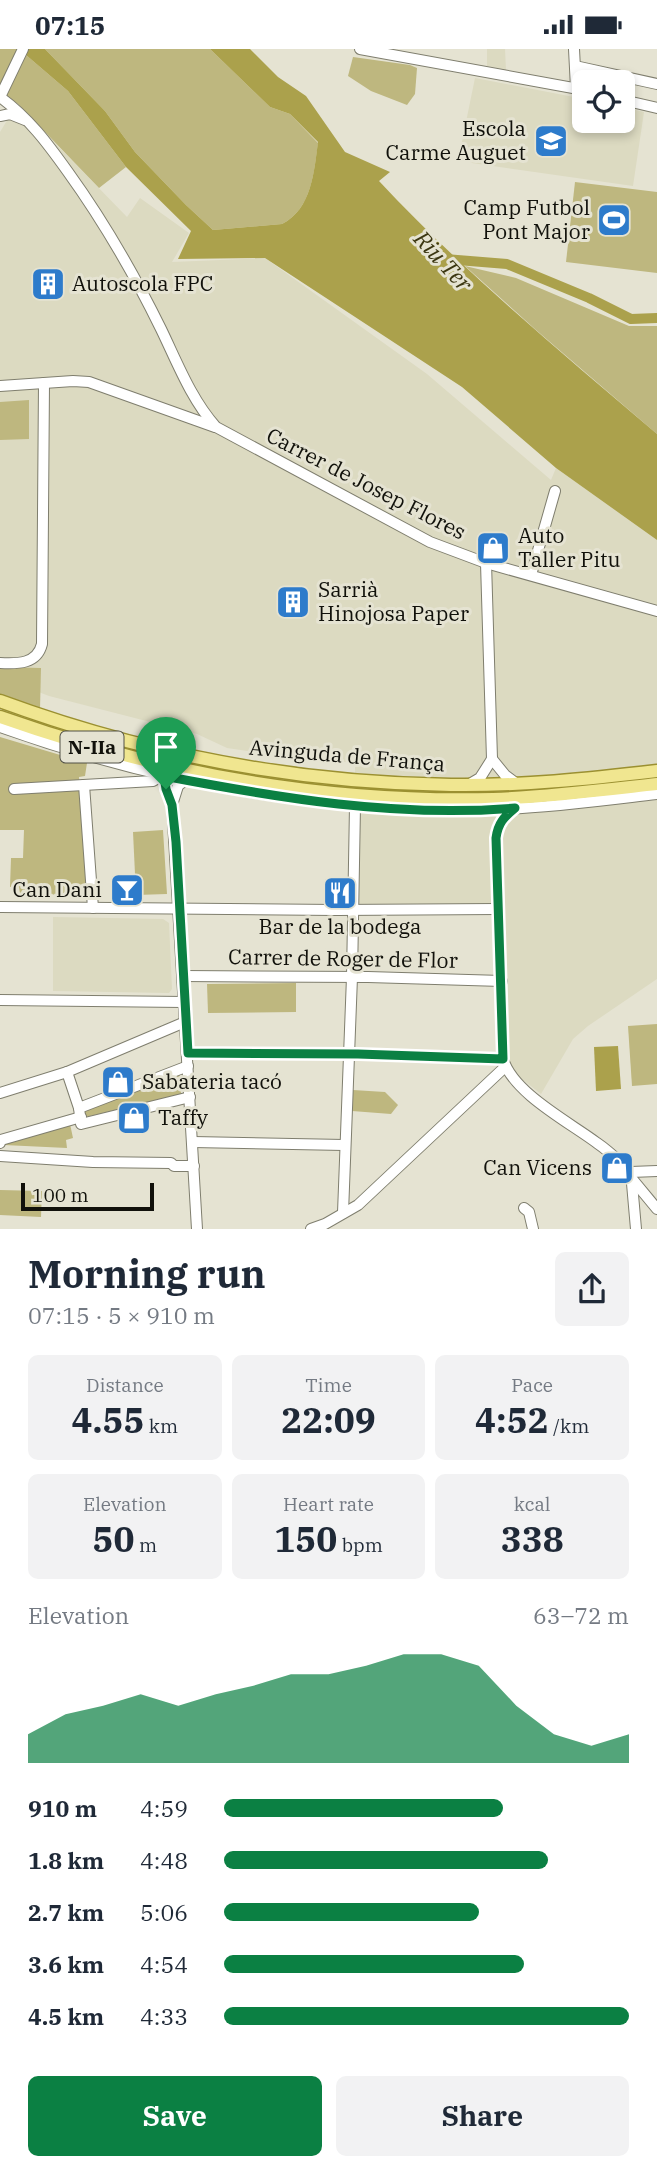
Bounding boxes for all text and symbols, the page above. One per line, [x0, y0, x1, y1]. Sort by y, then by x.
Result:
text: 07:15 [35, 8, 105, 42]
map controls [572, 70, 635, 133]
button: locate [572, 70, 635, 133]
place label: Escola Carme Auguet [386, 114, 526, 166]
school or university icon: Escola Carme Auguet [532, 122, 570, 160]
place label: Camp Futbol Pont Major [463, 193, 591, 245]
sports icon: Camp Futbol Pont Major [595, 201, 633, 239]
water label: Riu Ter [407, 223, 480, 298]
building icon: Autoscola FPC [29, 265, 67, 303]
place label: Autoscola FPC [72, 269, 214, 297]
street label: Carrer de Josep Flores [262, 421, 471, 546]
place label: Auto Taller Pitu [518, 521, 621, 573]
shop icon: Auto Taller Pitu [474, 529, 512, 567]
place label: Sarrià Hinojosa Paper [318, 575, 470, 627]
building icon: Sarrià Hinojosa Paper [274, 583, 312, 621]
pin [136, 717, 196, 789]
icon: arrive [147, 728, 185, 766]
road number: N-IIa [60, 731, 124, 762]
street label: Avinguda de França [248, 732, 446, 778]
bar icon: Can Dani [108, 871, 146, 909]
restaurant icon: Bar de la bodega [321, 874, 359, 912]
place label: Can Dani [12, 875, 102, 903]
place label: Bar de la bodega [259, 912, 421, 940]
street label: Carrer de Roger de Flor [228, 942, 459, 974]
shop icon: Sabateria tacó [99, 1063, 137, 1101]
place label: Sabateria tacó [142, 1067, 282, 1095]
shop icon: Taffy [115, 1099, 153, 1137]
place label: Taffy [158, 1103, 209, 1131]
shop icon: Can Vicens [598, 1149, 636, 1187]
place label: Can Vicens [483, 1153, 592, 1181]
scale bar [21, 1179, 154, 1211]
text: 100 m [32, 1183, 89, 1207]
text: Morning run [28, 1249, 266, 1298]
button: share [555, 1252, 629, 1326]
text: 07:15 · 5 × 910 m [28, 1300, 215, 1330]
text: Distance [86, 1373, 164, 1397]
text: Time [305, 1373, 352, 1397]
text: Pace [511, 1373, 553, 1397]
text: 4.55 [72, 1397, 144, 1443]
text: 22:09 [281, 1397, 376, 1443]
text: 4:52 [475, 1397, 549, 1443]
text: km [144, 1414, 178, 1438]
text: /km [549, 1414, 589, 1438]
text: Elevation [83, 1492, 167, 1516]
text: Heart rate [283, 1492, 374, 1516]
text: kcal [514, 1492, 550, 1516]
text: 50 [93, 1516, 135, 1562]
text: 150 [274, 1516, 337, 1562]
text: 338 [501, 1516, 564, 1562]
text: m [135, 1533, 157, 1557]
text: bpm [337, 1533, 383, 1557]
text: Elevation [28, 1600, 129, 1630]
text: 63–72 m [533, 1600, 629, 1630]
text: 910 m [28, 1793, 97, 1823]
text: 4:59 [140, 1793, 188, 1823]
text: 1.8 km [28, 1845, 104, 1875]
text: 4:48 [140, 1845, 188, 1875]
text: 2.7 km [28, 1897, 104, 1927]
text: 5:06 [140, 1897, 188, 1927]
text: 3.6 km [28, 1949, 104, 1979]
text: 4:54 [140, 1949, 188, 1979]
text: 4.5 km [28, 2001, 104, 2031]
text: 4:33 [140, 2001, 188, 2031]
button: Save [28, 2076, 322, 2156]
button: Share [336, 2076, 629, 2156]

